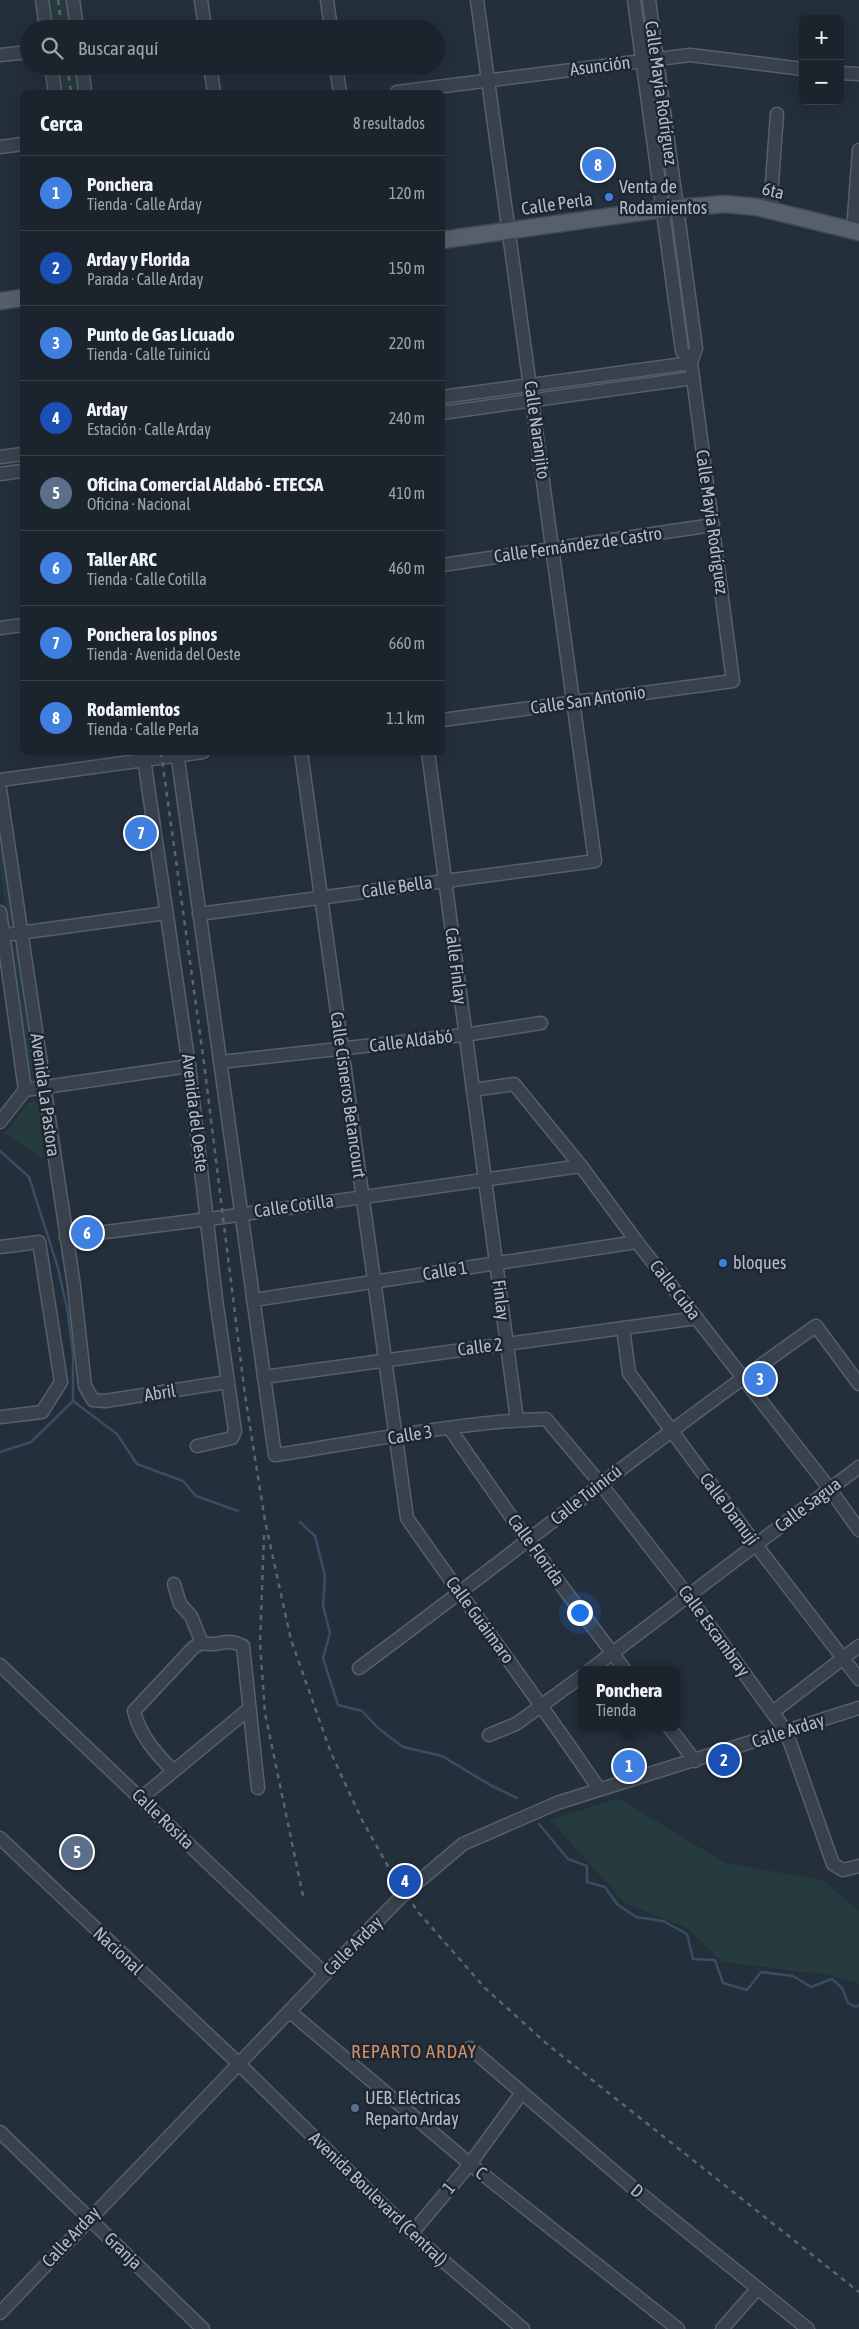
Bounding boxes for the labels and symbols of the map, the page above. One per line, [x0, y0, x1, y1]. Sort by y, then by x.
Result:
street label: Calle Mayía Rodríguez [641, 19, 682, 167]
street label: Asunción [569, 51, 631, 80]
pin: 8 [582, 146, 614, 184]
place label: Venta de Rodamientos [619, 176, 707, 218]
street label: 6ta [760, 178, 786, 203]
street label: Calle Perla [520, 188, 594, 219]
marker: Venta de Rodamientos [603, 191, 615, 203]
street label: Calle Naranjito [520, 379, 555, 481]
street label: Calle Mayía Rodríguez [692, 448, 733, 596]
street label: Calle Fernández de Castro [493, 522, 663, 567]
street label: Calle San Antonio [529, 681, 647, 718]
pin: 7 [125, 814, 157, 852]
street label: Calle Bella [360, 871, 434, 902]
street label: Calle Finlay [441, 926, 472, 1006]
street label: Calle Cisneros Betancourt [326, 1010, 371, 1179]
street label: Calle Aldabó [368, 1025, 454, 1056]
street label: Avenida La Pastora [26, 1032, 65, 1158]
street label: Avenida del Oeste [178, 1053, 213, 1173]
street label: Calle Cotilla [253, 1190, 335, 1221]
pin: 6 [71, 1214, 103, 1252]
place label: bloques [733, 1252, 786, 1273]
street label: Calle Cuba [646, 1256, 705, 1324]
street label: Calle 1 [421, 1257, 469, 1284]
marker: bloques [717, 1257, 729, 1269]
street label: Finlay [489, 1278, 514, 1321]
street label: Calle 2 [456, 1333, 504, 1360]
pin: 3 [744, 1360, 776, 1398]
street label: Abril [143, 1380, 177, 1405]
street label: Calle 3 [386, 1421, 434, 1448]
street label: Calle Tuinicú [546, 1460, 625, 1529]
street label: Calle Damují [695, 1468, 763, 1549]
street label: Calle Sagua [771, 1473, 845, 1536]
street label: Calle Florida [503, 1510, 569, 1590]
street label: Calle Guáimaro [442, 1572, 519, 1667]
street label: Calle Escambray [674, 1581, 755, 1680]
your location [567, 1600, 593, 1626]
street label: Calle Arday [749, 1709, 827, 1752]
pin: 2 [708, 1741, 740, 1779]
pin: 1 [613, 1747, 645, 1785]
street label: Calle Rosita [128, 1784, 199, 1853]
pin: 5 [61, 1833, 93, 1871]
pin: 4 [389, 1862, 421, 1900]
street label: Calle Arday [319, 1912, 387, 1980]
street label: Nacional [89, 1922, 148, 1979]
district label: REPARTO ARDAY [351, 2040, 477, 2062]
place label: UEB. Eléctricas Reparto Arday [365, 2087, 461, 2129]
marker: UEB. Eléctricas Reparto Arday [349, 2102, 361, 2114]
street label: Avenida Boulevard (Central) [305, 2127, 452, 2270]
street label: C [472, 2162, 491, 2183]
street label: 1 [438, 2178, 459, 2198]
street label: D [627, 2179, 648, 2202]
street label: Calle Arday [37, 2202, 104, 2271]
street label: Granja [100, 2228, 147, 2274]

